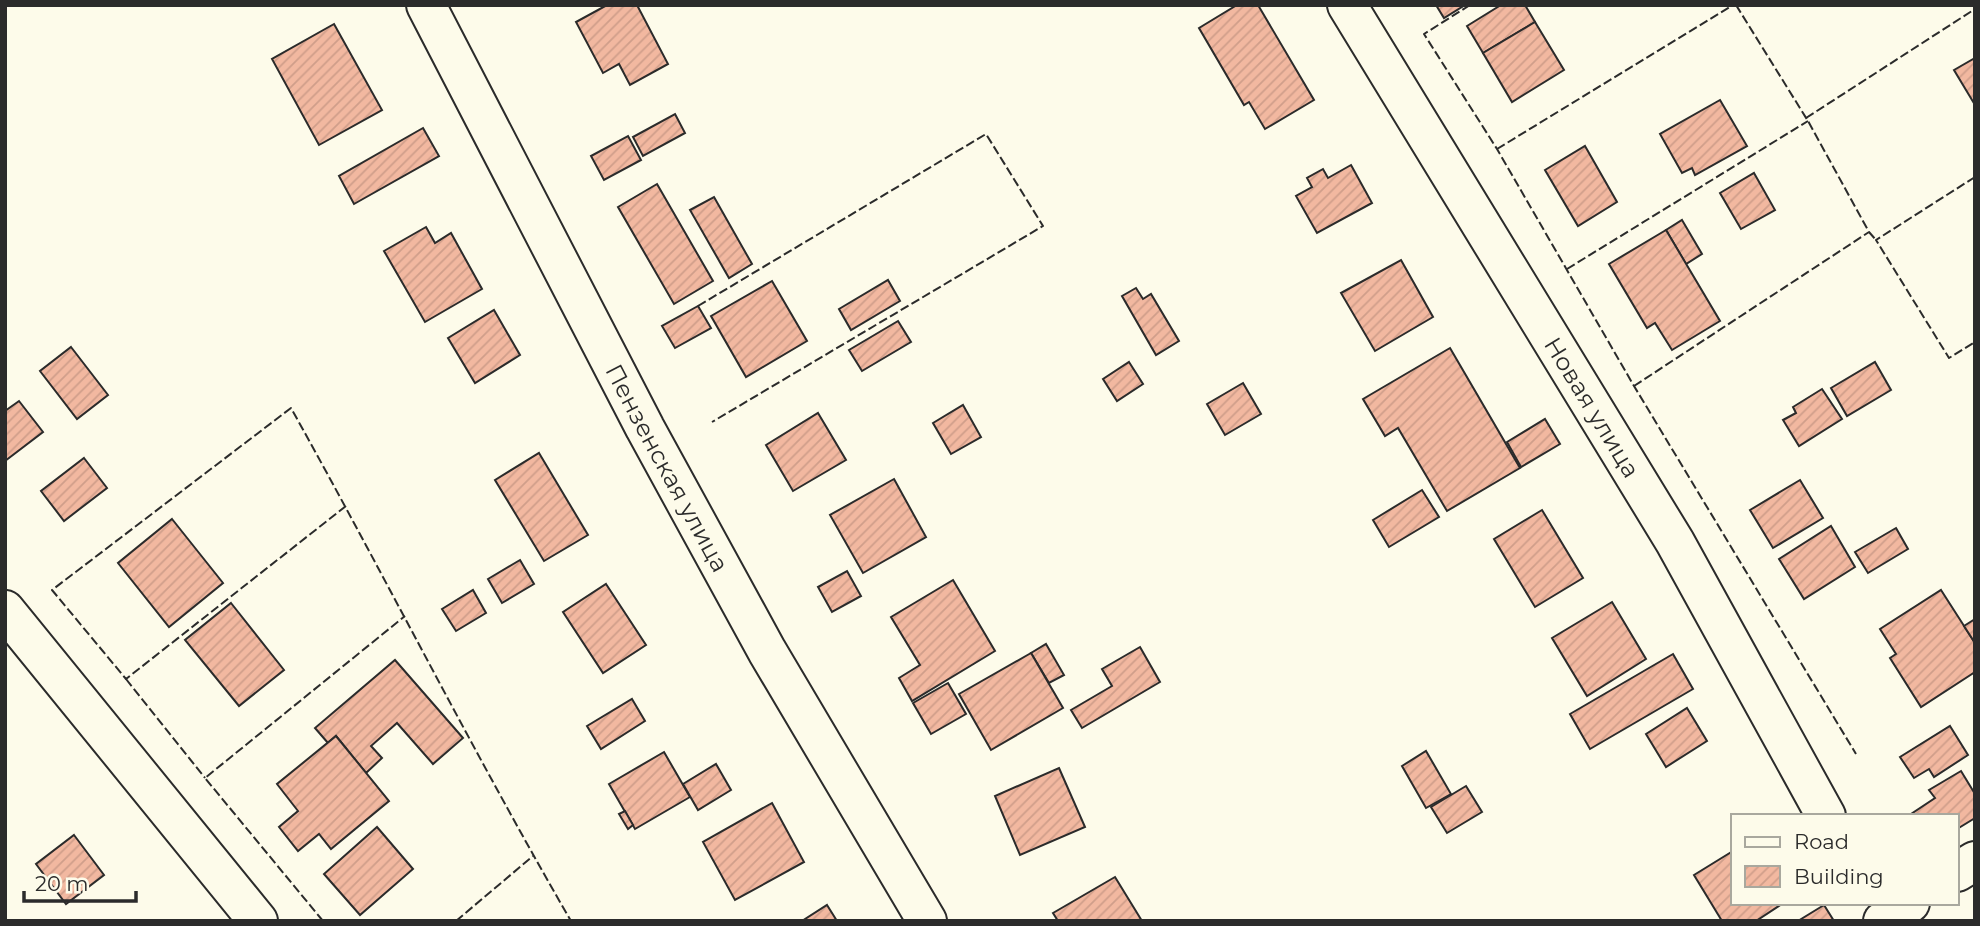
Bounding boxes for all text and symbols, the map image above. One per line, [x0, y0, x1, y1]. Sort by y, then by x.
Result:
street label: Новая улица [1539, 331, 1646, 483]
street label: Пензенская улица [600, 359, 735, 577]
legend [1731, 814, 1959, 905]
text: Road [1794, 829, 1849, 854]
scale bar [24, 860, 136, 904]
text: Building [1794, 864, 1884, 889]
text: 20 m [35, 871, 89, 896]

